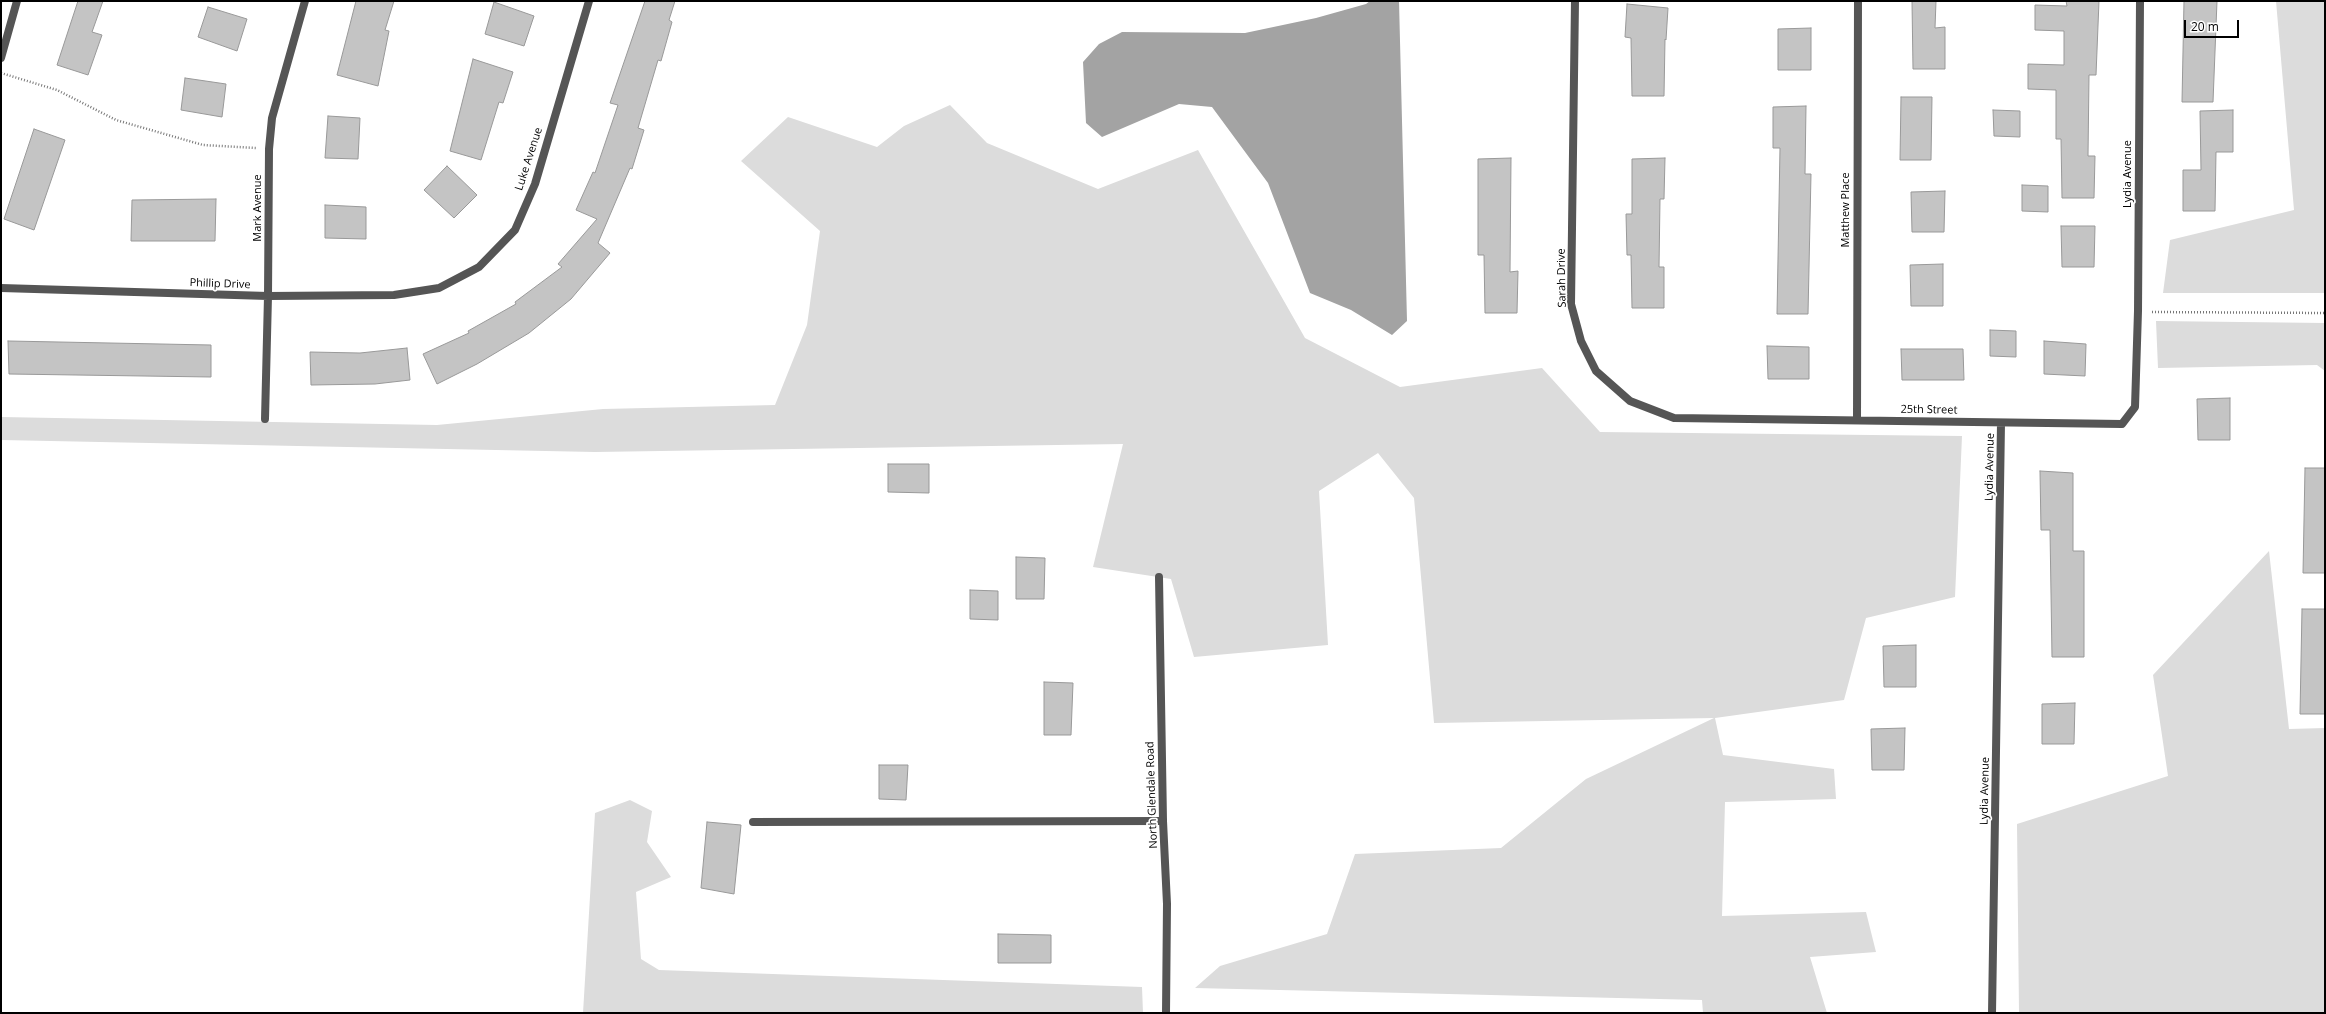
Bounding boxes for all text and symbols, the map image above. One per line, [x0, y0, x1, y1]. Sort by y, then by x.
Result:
scale bar [2186, 12, 2241, 38]
text: 20 m [2191, 18, 2219, 35]
street label: Luke Avenue [513, 126, 545, 192]
street label: Lydia Avenue [2121, 140, 2135, 208]
street label: Matthew Place [1839, 172, 1853, 248]
street label: Mark Avenue [251, 174, 265, 242]
street label: Sarah Drive [1555, 248, 1569, 308]
street label: Phillip Drive [189, 276, 251, 292]
street label: 25th Street [1900, 403, 1958, 417]
street label: Lydia Avenue [1983, 433, 1997, 501]
street label: North Glendale Road [1144, 741, 1160, 849]
street label: Lydia Avenue [1978, 757, 1992, 825]

